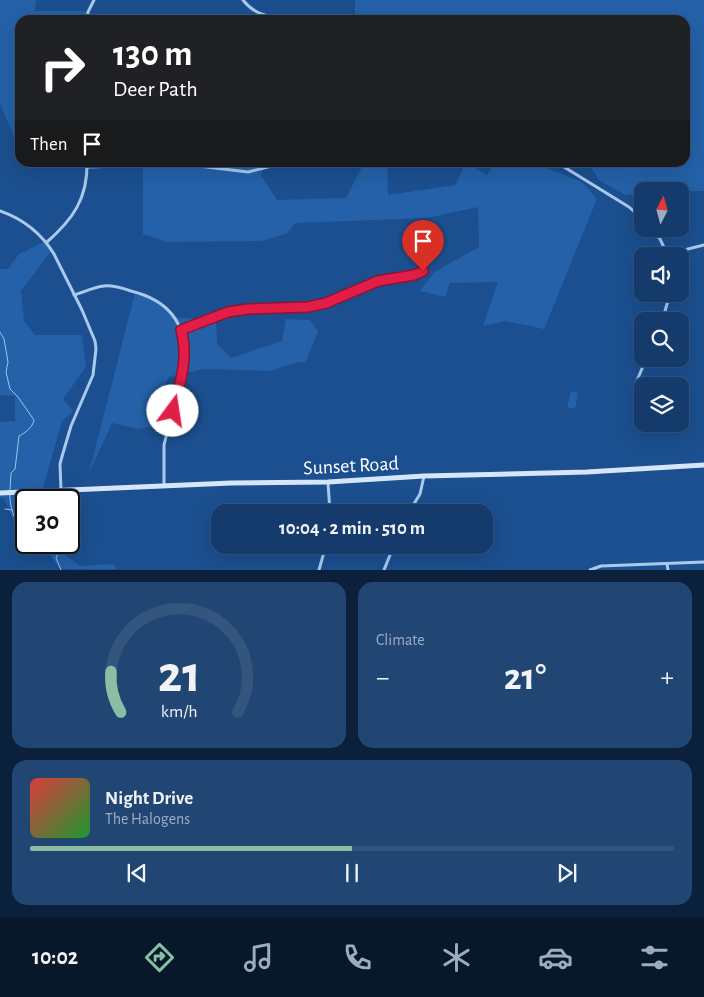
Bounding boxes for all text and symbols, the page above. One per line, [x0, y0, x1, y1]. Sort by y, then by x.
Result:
icon: right [30, 35, 95, 100]
text: 130 m [113, 37, 192, 72]
text: Deer Path [113, 78, 198, 100]
icon: arrive [78, 130, 106, 158]
text: Then [30, 135, 68, 154]
north arrow [634, 182, 689, 238]
map controls [634, 182, 689, 432]
pin [402, 220, 444, 271]
icon: arrive [409, 227, 437, 255]
button: sound [634, 247, 689, 302]
button: search [634, 312, 689, 367]
button: layers [634, 377, 689, 432]
position arrow [146, 384, 198, 436]
street label: Sunset Road [303, 454, 399, 478]
speed limit sign: 30 [15, 489, 80, 554]
text: 10:04 · 2 min · 510 m [279, 519, 425, 538]
text: Climate [376, 632, 425, 648]
text: 21 [157, 649, 201, 701]
text: 21° [504, 659, 546, 697]
text: − [376, 664, 389, 692]
text: + [661, 664, 674, 692]
text: km/h [161, 703, 197, 721]
text: Night Drive [105, 789, 193, 808]
text: The Halogens [105, 811, 190, 827]
icon: previous [123, 859, 151, 887]
icon: pause [338, 859, 366, 887]
icon: next [553, 859, 581, 887]
icon: directions [142, 940, 177, 975]
icon: music [241, 940, 276, 975]
icon: phone [340, 940, 375, 975]
icon: climate [439, 940, 474, 975]
icon: car [538, 940, 573, 975]
icon: filters [637, 940, 672, 975]
text: 10:02 [32, 946, 78, 968]

